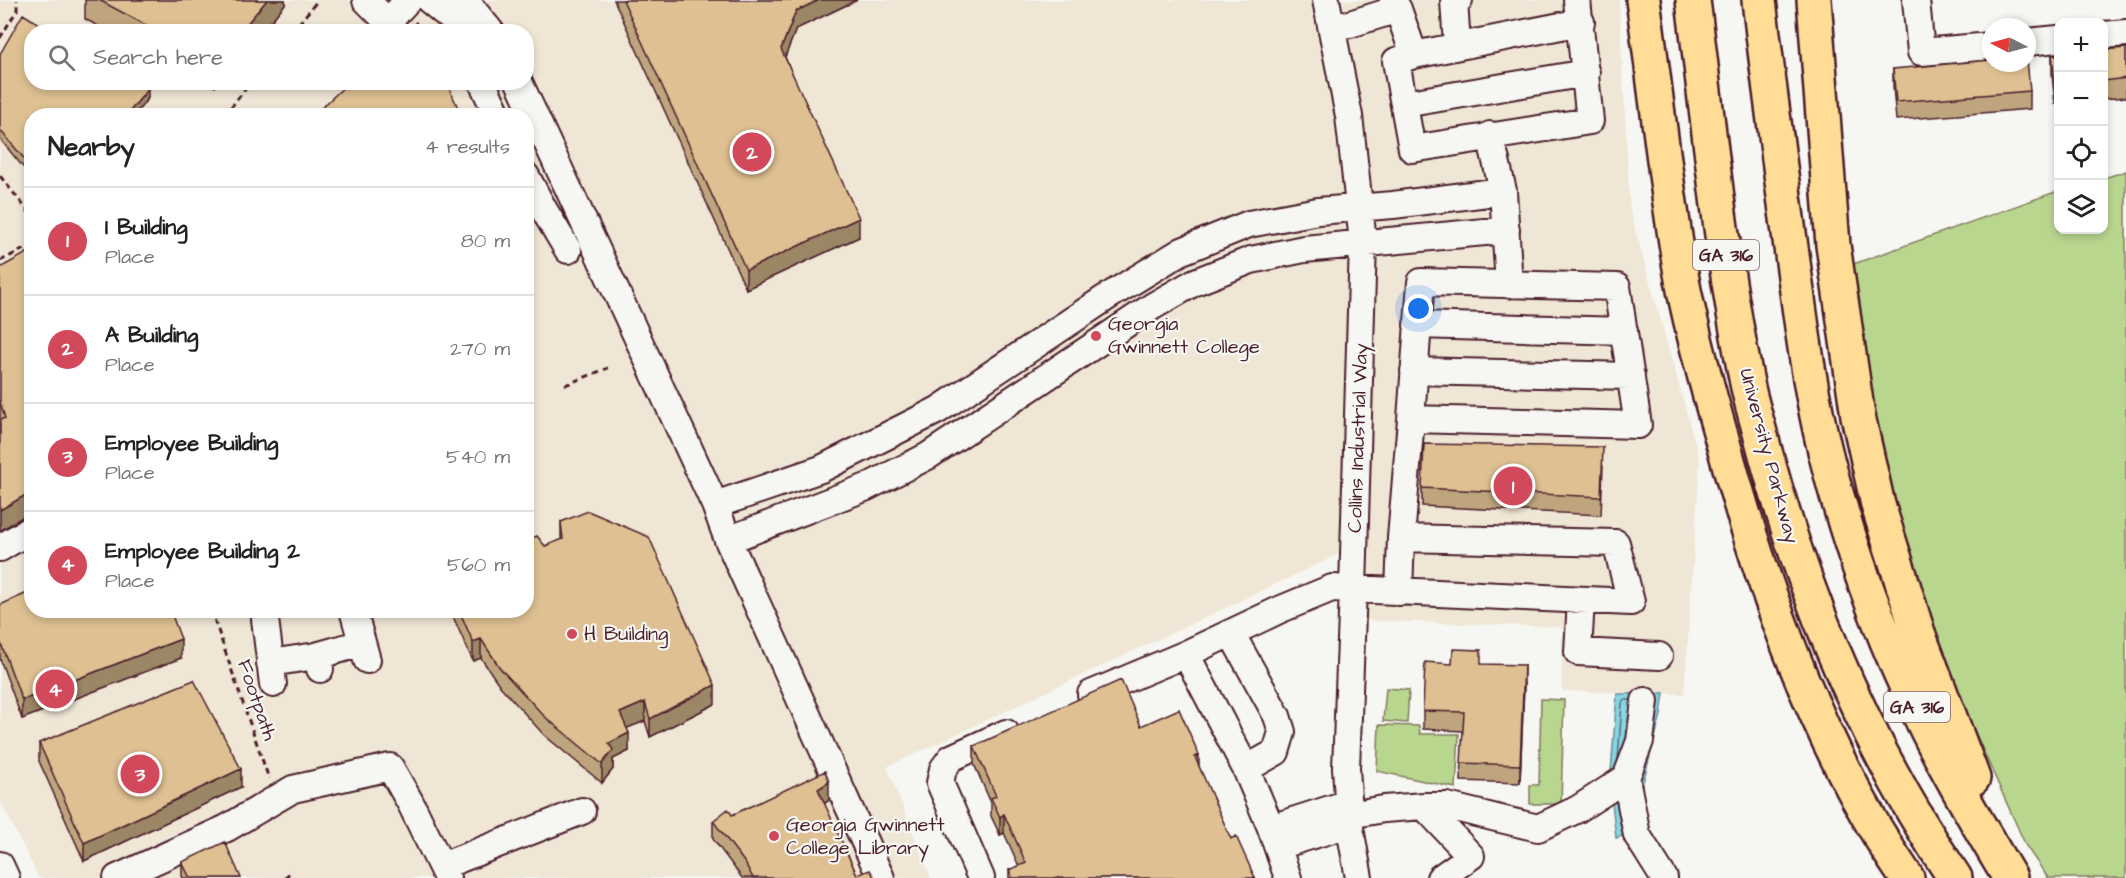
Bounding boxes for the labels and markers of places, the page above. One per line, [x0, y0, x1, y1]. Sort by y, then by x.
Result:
pin: 2 [732, 130, 771, 174]
place label: Georgia Gwinnett College [1108, 310, 1260, 362]
marker: Georgia Gwinnett College [1089, 329, 1103, 343]
pin: 1 [1494, 464, 1532, 508]
place label: H Building [584, 620, 668, 649]
marker: H Building [565, 627, 579, 641]
pin: 4 [36, 666, 74, 712]
pin: 3 [120, 752, 160, 796]
place label: Georgia Gwinnett College Library [786, 811, 945, 863]
marker: Georgia Gwinnett College Library [767, 829, 781, 843]

